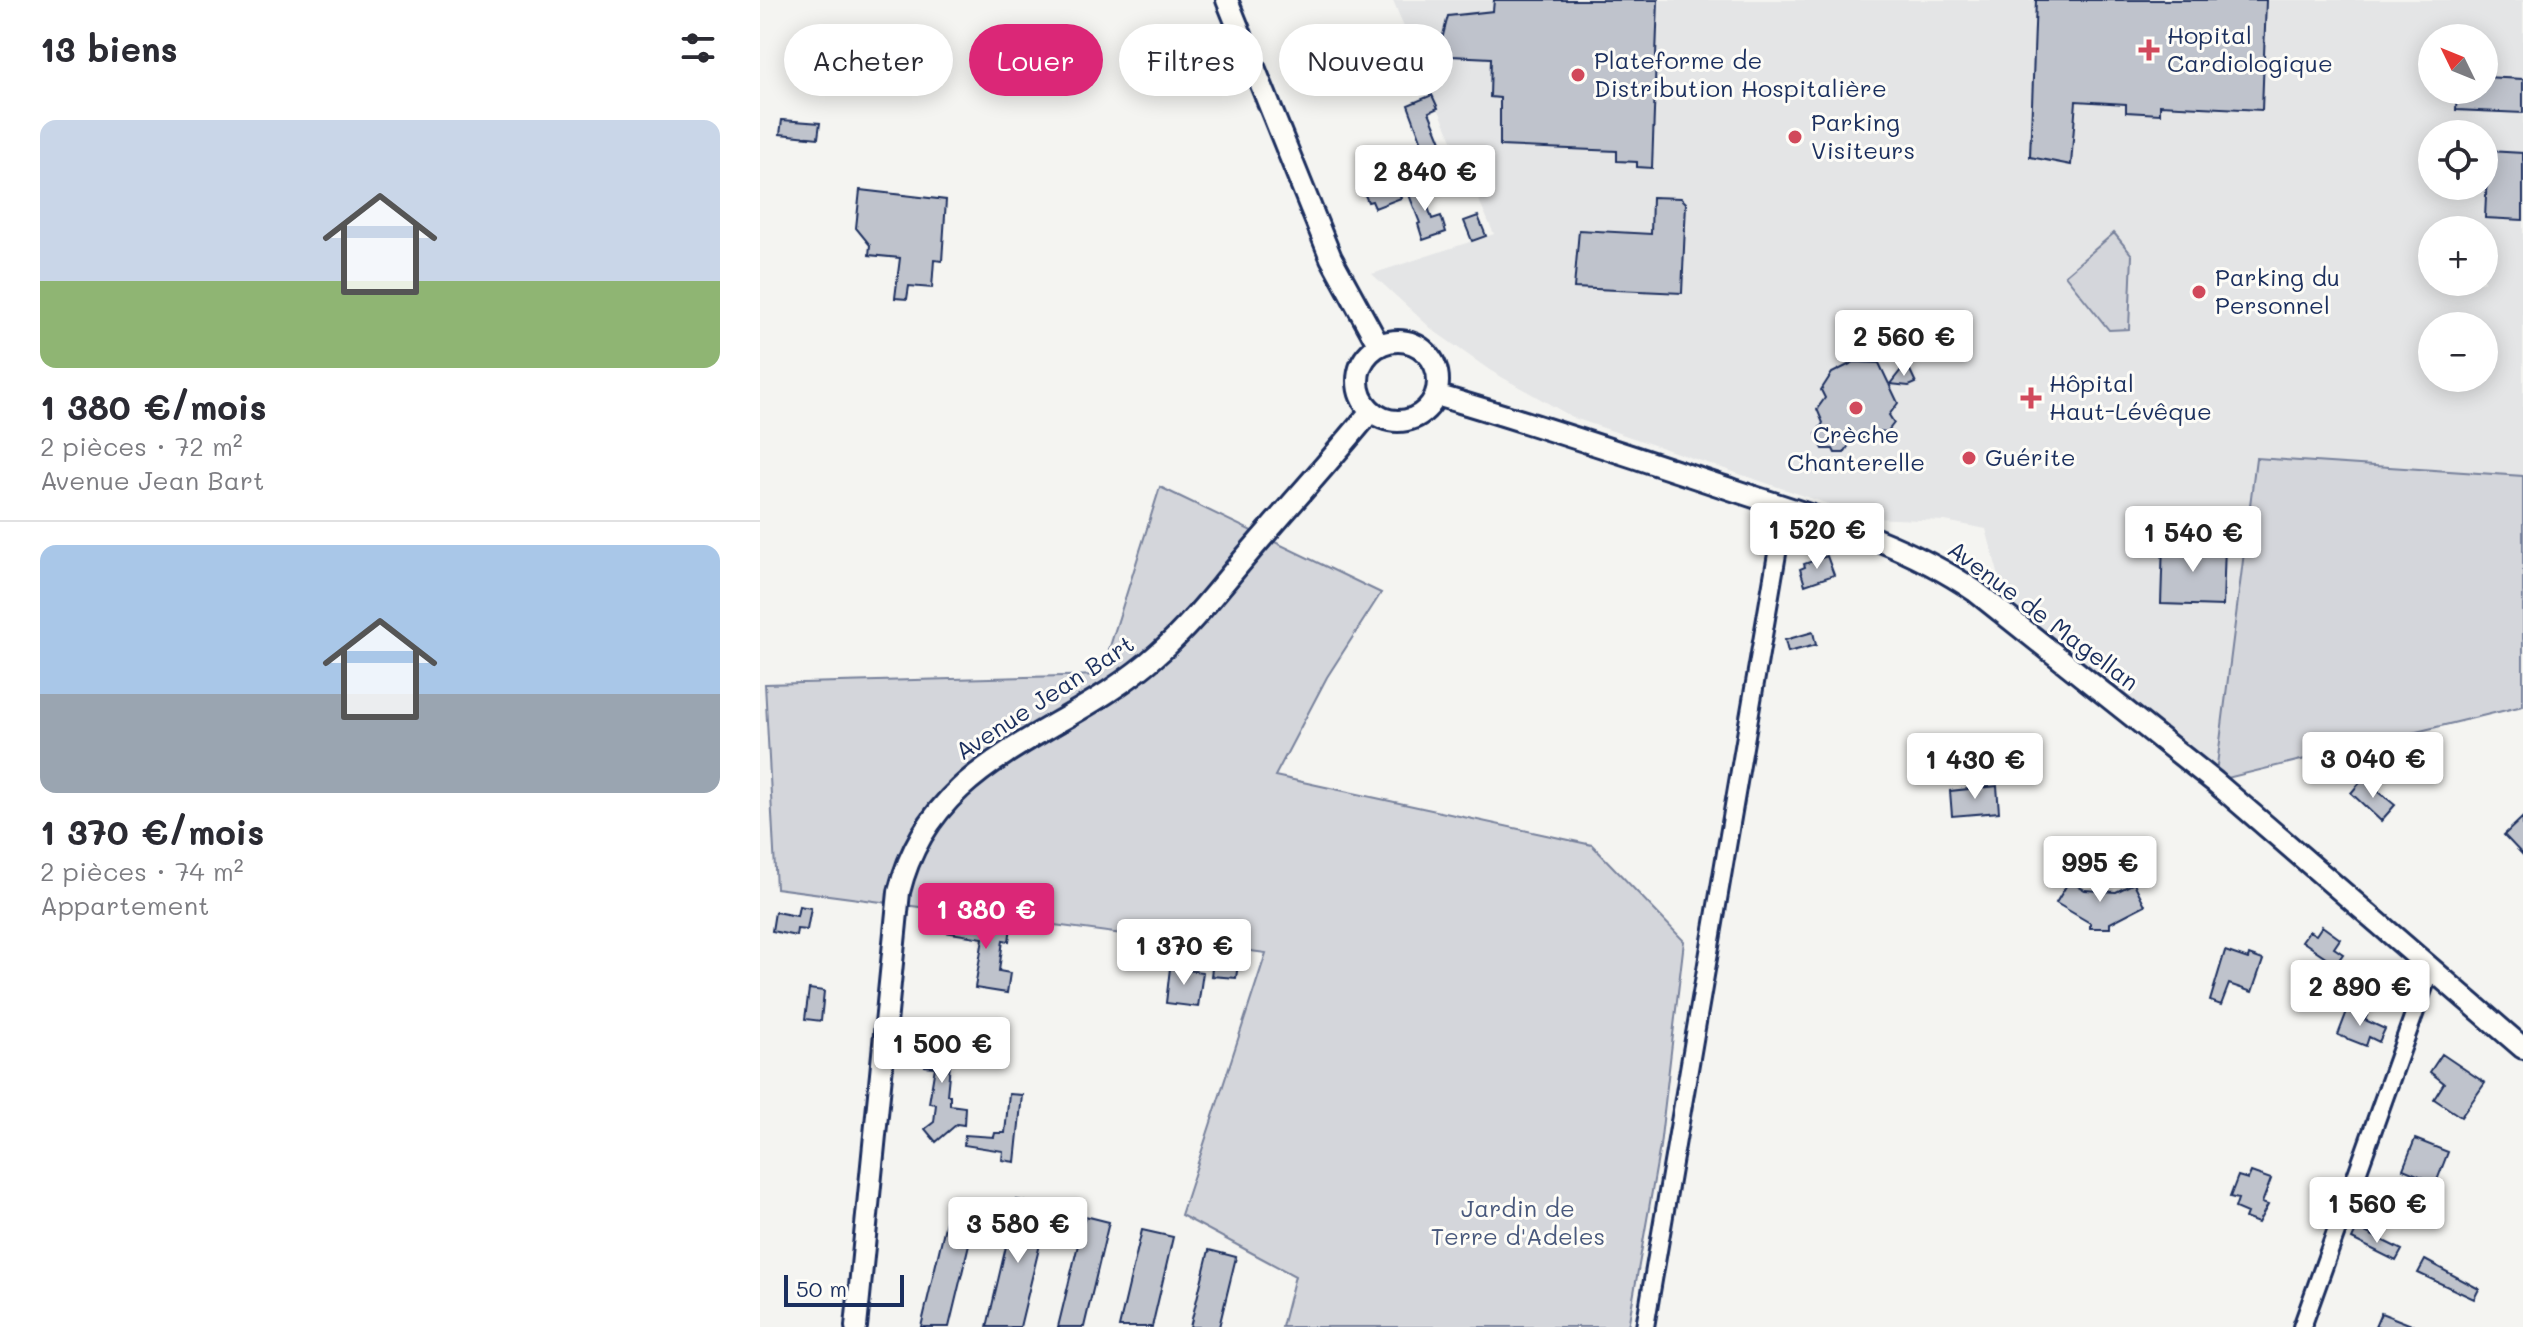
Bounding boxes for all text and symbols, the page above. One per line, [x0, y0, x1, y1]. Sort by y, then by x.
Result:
place label: Hopital Cardiologique [2167, 19, 2333, 78]
chip: Acheter [784, 24, 953, 96]
chip: Louer [969, 24, 1103, 96]
chip: Filtres [1119, 24, 1263, 96]
chip: Nouveau [1279, 24, 1453, 96]
north arrow [2418, 24, 2498, 104]
map controls [2418, 24, 2498, 392]
text: 13 biens [40, 26, 178, 71]
icon: filters [676, 26, 720, 70]
marker: Hopital Cardiologique [2138, 39, 2160, 61]
place label: Plateforme de Distribution Hospitalière [1594, 44, 1887, 103]
marker: Plateforme de Distribution Hospitalière [1569, 66, 1587, 84]
place label: Parking Visiteurs [1811, 106, 1915, 165]
button: locate [2418, 120, 2498, 200]
marker: Parking Visiteurs [1786, 128, 1804, 146]
pin: 2 840 € [1351, 145, 1499, 213]
text: 2 840 € [1373, 154, 1477, 188]
icon: home [308, 172, 452, 316]
button: + [2418, 216, 2498, 296]
place label: Parking du Personnel [2215, 261, 2340, 320]
marker: Parking du Personnel [2190, 283, 2208, 301]
pin: 2 560 € [1830, 310, 1978, 378]
button: − [2418, 312, 2498, 392]
text: 2 560 € [1853, 319, 1955, 353]
place label: Hôpital Haut-Lévêque [2049, 367, 2212, 426]
text: 1 380 €/mois [40, 384, 267, 429]
marker: Hôpital Haut-Lévêque [2020, 387, 2042, 409]
marker: Crèche Chanterelle [1847, 399, 1865, 417]
place label: Crèche Chanterelle [1787, 418, 1925, 477]
text: 2 pièces · 72 m² [40, 429, 243, 463]
place label: Guérite [1985, 441, 2076, 472]
marker: Guérite [1960, 449, 1978, 467]
text: Avenue Jean Bart [40, 463, 264, 497]
pin: 1 520 € [1743, 503, 1891, 571]
pin: 1 540 € [2119, 506, 2267, 574]
text: 1 520 € [1768, 512, 1866, 546]
text: 1 540 € [2143, 515, 2243, 549]
street label: Avenue de Magellan [1942, 533, 2146, 697]
icon: home [308, 597, 452, 741]
street label: Avenue Jean Bart [949, 627, 1139, 766]
pin: 3 040 € [2299, 732, 2447, 800]
pin: 1 430 € [1901, 733, 2049, 801]
text: 3 040 € [2320, 741, 2426, 775]
text: 1 430 € [1925, 742, 2025, 776]
text: 1 370 €/mois [40, 809, 264, 854]
pin: 995 € [2044, 836, 2156, 904]
text: 995 € [2062, 845, 2138, 879]
text: 2 pièces · 74 m² [40, 854, 243, 888]
pin: 1 380 € [912, 883, 1060, 951]
text: Appartement [40, 888, 210, 922]
text: 1 380 € [936, 892, 1036, 926]
pin: 1 370 € [1110, 919, 1258, 987]
text: 1 370 € [1135, 928, 1233, 962]
pin: 2 890 € [2286, 960, 2434, 1028]
text: 2 890 € [2309, 969, 2411, 1003]
pin: 1 500 € [868, 1017, 1016, 1085]
text: 1 500 € [892, 1026, 992, 1060]
pin: 1 560 € [2303, 1177, 2451, 1245]
text: 1 560 € [2328, 1186, 2426, 1220]
park label: Jardin de Terre d'Adeles [1431, 1192, 1605, 1251]
pin: 3 580 € [944, 1197, 1092, 1265]
text: 3 580 € [966, 1206, 1070, 1240]
scale bar [784, 1271, 904, 1307]
text: 50 m [796, 1274, 847, 1303]

